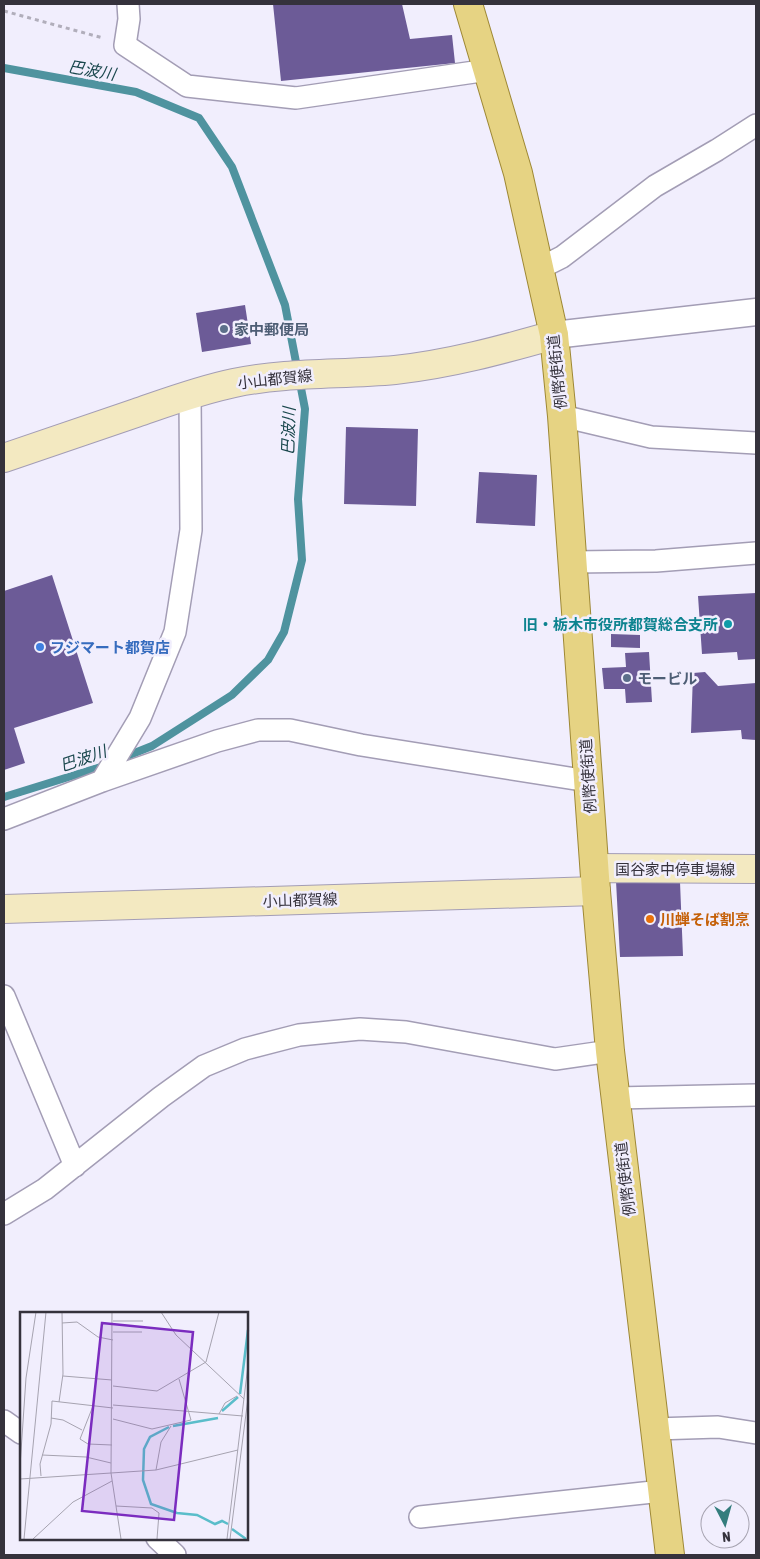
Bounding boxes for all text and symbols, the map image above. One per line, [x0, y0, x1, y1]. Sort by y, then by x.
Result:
water label: 巴波川 [67, 57, 119, 83]
place label: 家中郵便局 [234, 321, 309, 338]
marker: 家中郵便局 [218, 323, 230, 335]
street label: 例幣使街道 [545, 334, 569, 410]
street label: 小山都賀線 [237, 367, 313, 391]
water label: 巴波川 [278, 405, 298, 455]
place label: 旧・栃木市役所都賀総合支所 [523, 616, 718, 633]
marker: 旧・栃木市役所都賀総合支所 [722, 618, 734, 630]
place label: フジマート都賀店 [50, 639, 170, 656]
marker: フジマート都賀店 [34, 641, 46, 653]
place label: モービル [637, 670, 697, 687]
marker: モービル [621, 672, 633, 684]
street label: 例幣使街道 [577, 738, 599, 814]
water label: 巴波川 [57, 741, 111, 774]
street label: 国谷家中停車場線 [615, 861, 735, 878]
street label: 小山都賀線 [262, 890, 338, 910]
place label: 川蝉そば割烹 [660, 911, 750, 928]
marker: 川蝉そば割烹 [644, 913, 656, 925]
street label: 例幣使街道 [612, 1141, 638, 1217]
inset map [20, 1312, 248, 1539]
north arrow [700, 1499, 750, 1549]
text: N [721, 1529, 731, 1545]

